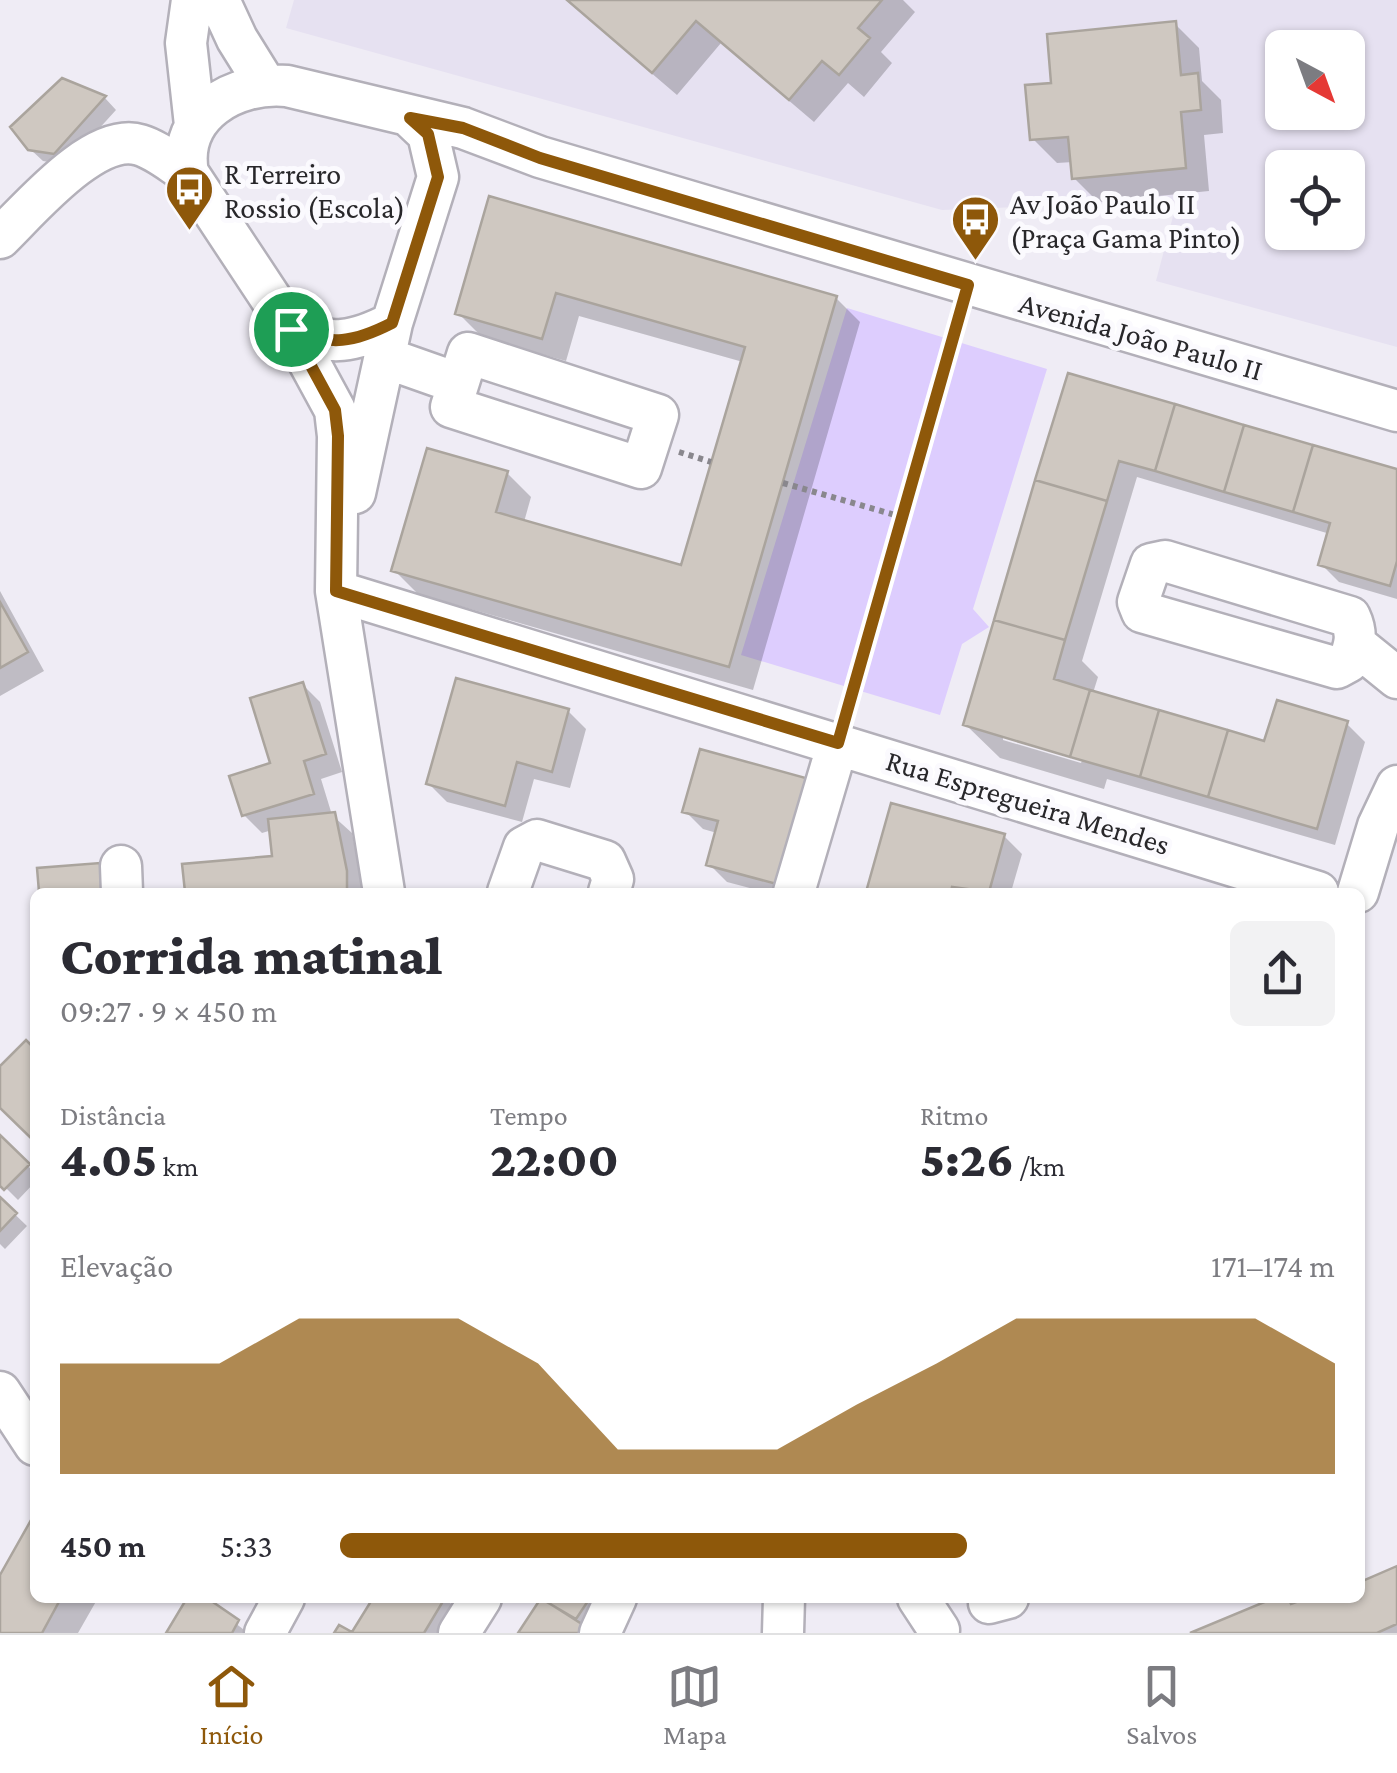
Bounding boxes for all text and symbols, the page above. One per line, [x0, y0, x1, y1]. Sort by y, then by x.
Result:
north arrow [1265, 30, 1365, 130]
map controls [1265, 30, 1365, 250]
button: locate [1265, 150, 1365, 250]
place label: R Terreiro Rossio (Escola) [224, 157, 405, 225]
bus stop icon: R Terreiro Rossio (Escola) [163, 164, 215, 232]
place label: Av João Paulo II (Praça Gama Pinto) [1010, 187, 1242, 255]
bus stop icon: Av João Paulo II (Praça Gama Pinto) [949, 194, 1001, 262]
street label: Avenida João Paulo II [1016, 285, 1266, 387]
pin [249, 287, 334, 372]
icon: arrive [264, 302, 319, 357]
street label: Rua Espregueira Mendes [882, 743, 1174, 862]
button: share [1230, 921, 1335, 1026]
text: Corrida matinal [60, 925, 442, 986]
text: 09:27 · 9 × 450 m [60, 993, 277, 1029]
text: Distância [60, 1100, 166, 1131]
text: Tempo [490, 1100, 568, 1131]
text: Ritmo [920, 1100, 989, 1131]
text: 4.05 [60, 1131, 157, 1187]
text: 22:00 [490, 1131, 619, 1187]
text: 5:26 [920, 1131, 1014, 1187]
text: km [157, 1151, 198, 1182]
text: /km [1014, 1151, 1065, 1182]
text: Elevação [60, 1248, 173, 1284]
text: 171–174 m [1211, 1248, 1335, 1284]
text: 450 m [60, 1528, 145, 1564]
text: 5:33 [220, 1528, 273, 1564]
tab: Início [200, 1659, 263, 1750]
tab: Mapa [663, 1659, 727, 1750]
tab: Salvos [1126, 1659, 1197, 1750]

